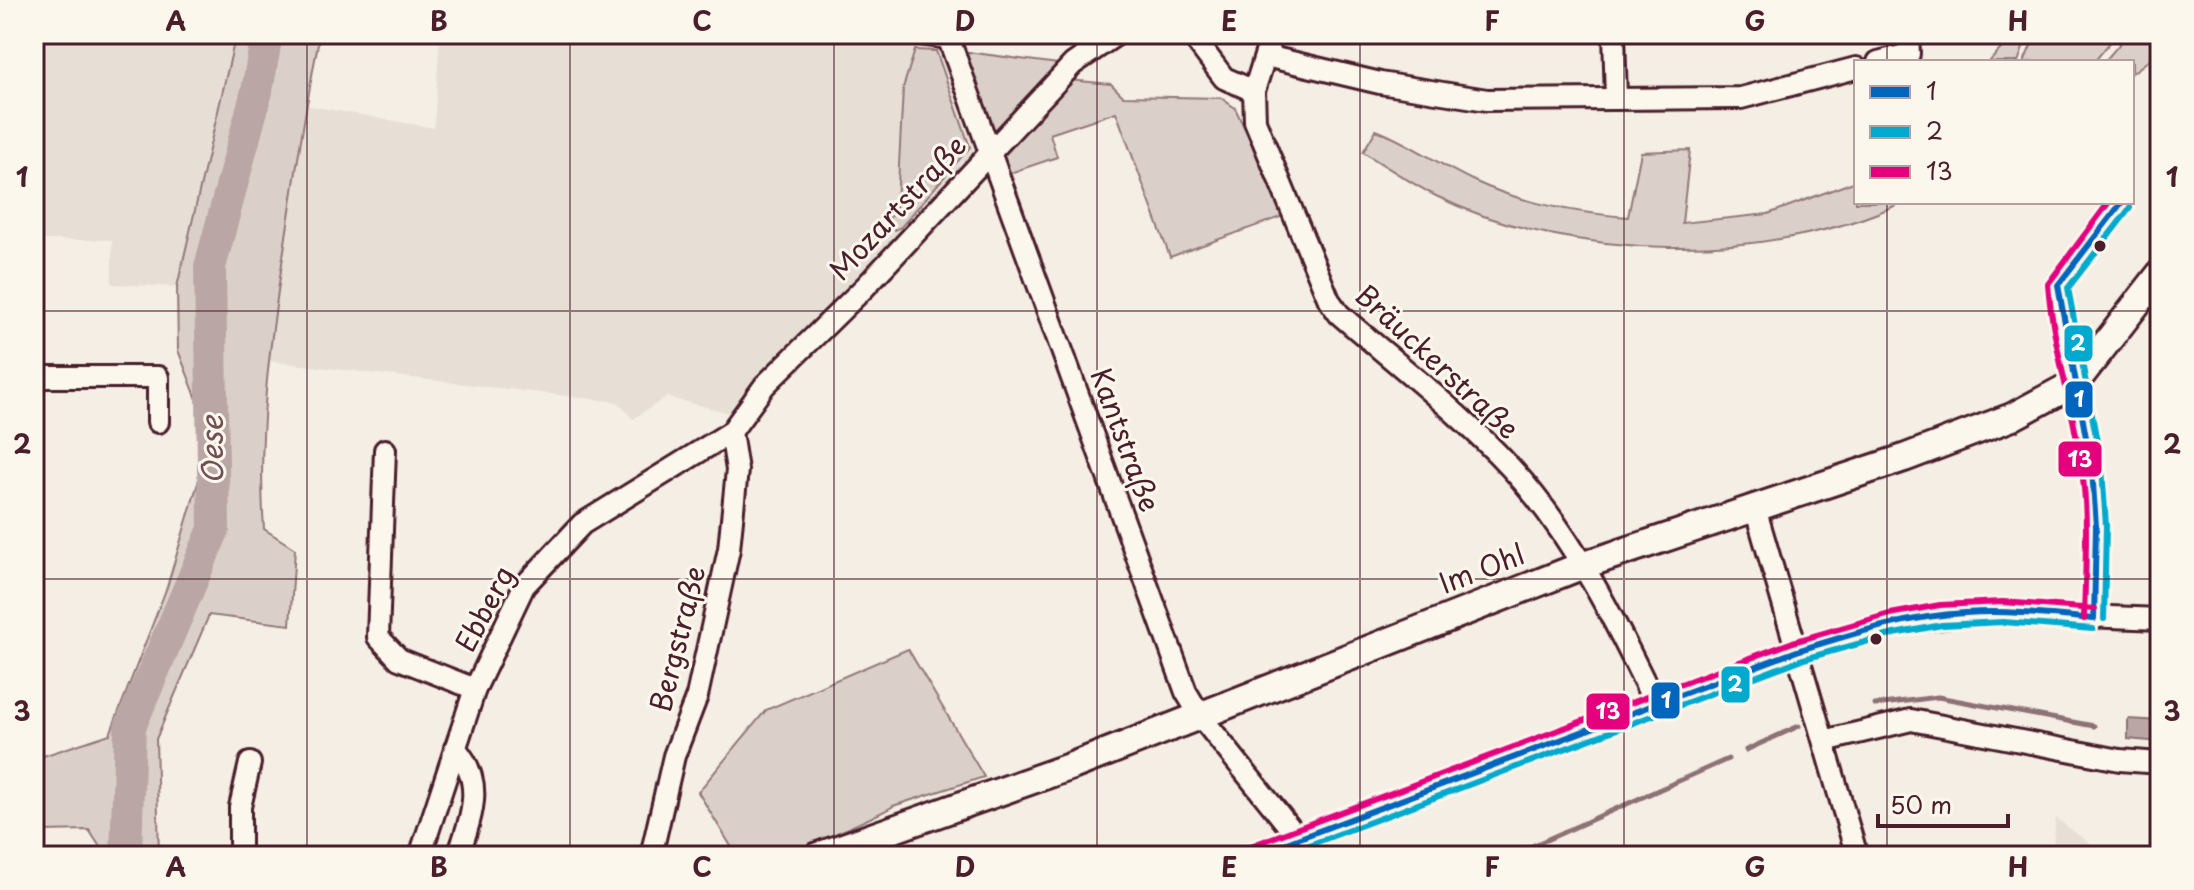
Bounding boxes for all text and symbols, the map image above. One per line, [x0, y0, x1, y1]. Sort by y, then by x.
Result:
text: A [166, 1, 186, 40]
text: B [430, 1, 448, 40]
text: C [692, 1, 712, 40]
text: D [955, 1, 975, 40]
text: E [1221, 1, 1237, 40]
text: F [1484, 1, 1500, 40]
text: G [1744, 1, 1766, 40]
text: H [2008, 1, 2028, 40]
legend [1854, 60, 2134, 204]
text: 1 [1926, 72, 1937, 108]
text: 2 [1926, 112, 1943, 148]
street label: Mozartstraße [818, 125, 976, 289]
text: 13 [1926, 152, 1953, 188]
text: 1 [16, 157, 28, 196]
text: 1 [2166, 157, 2178, 196]
unlabelled marker [2092, 238, 2108, 254]
street label: Bräuckerstraße [1346, 273, 1530, 448]
line badge: 2 [2063, 324, 2094, 363]
text: 2 [2070, 325, 2086, 358]
street label: Kantstraße [1081, 362, 1172, 517]
line badge: 1 [2064, 380, 2094, 419]
text: 1 [2074, 381, 2084, 414]
water label: Oese [187, 414, 234, 485]
text: 2 [13, 424, 31, 463]
text: 2 [2163, 424, 2181, 463]
line badge: 13 [2057, 440, 2103, 478]
text: 13 [2068, 441, 2092, 474]
street label: Im Ohl [1432, 532, 1531, 604]
street label: Ebberg [443, 558, 524, 659]
street label: Bergstraße [638, 561, 715, 716]
unlabelled marker [1868, 631, 1884, 647]
line badge: 2 [1720, 665, 1751, 704]
text: 2 [1727, 666, 1743, 699]
line badge: 1 [1650, 681, 1681, 720]
text: 1 [1661, 682, 1671, 715]
text: 3 [13, 691, 31, 730]
text: 3 [2163, 691, 2181, 730]
line badge: 13 [1585, 692, 1631, 731]
text: 13 [1596, 693, 1620, 726]
scale bar [1878, 778, 2008, 828]
text: 50 m [1890, 786, 1952, 822]
text: A [166, 847, 186, 886]
text: B [430, 847, 448, 886]
text: C [692, 847, 712, 886]
text: D [955, 847, 975, 886]
text: E [1221, 847, 1237, 886]
text: F [1484, 847, 1500, 886]
text: G [1744, 847, 1766, 886]
text: H [2008, 847, 2028, 886]

